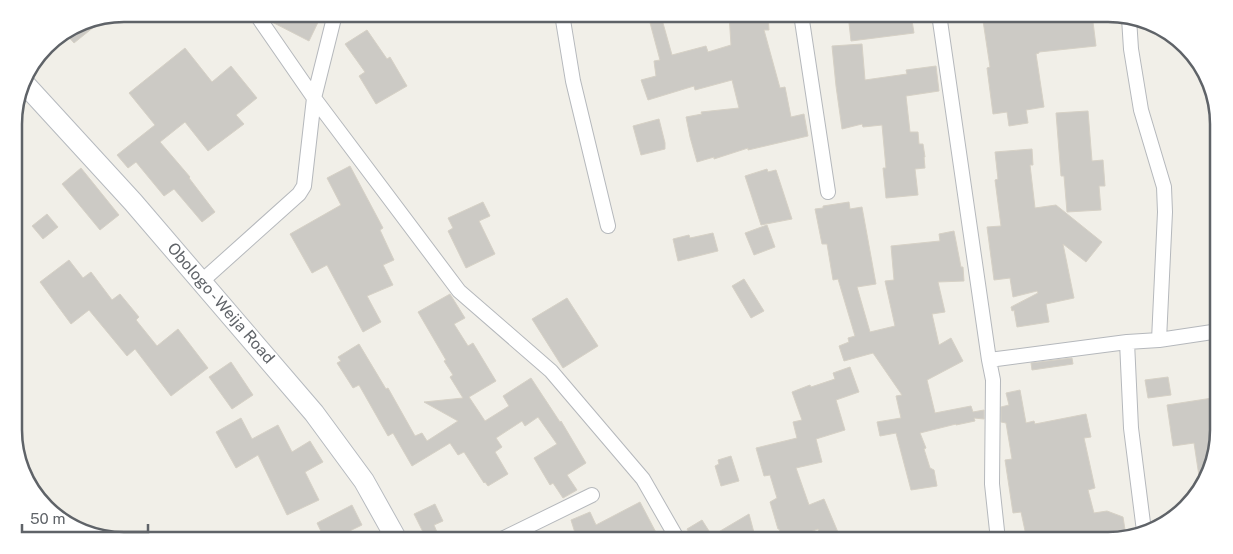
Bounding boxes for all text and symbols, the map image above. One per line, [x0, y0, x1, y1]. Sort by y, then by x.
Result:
street label: Obologo - Weija Road [163, 239, 279, 367]
scale bar [22, 502, 149, 534]
text: 50 m [30, 510, 65, 527]

